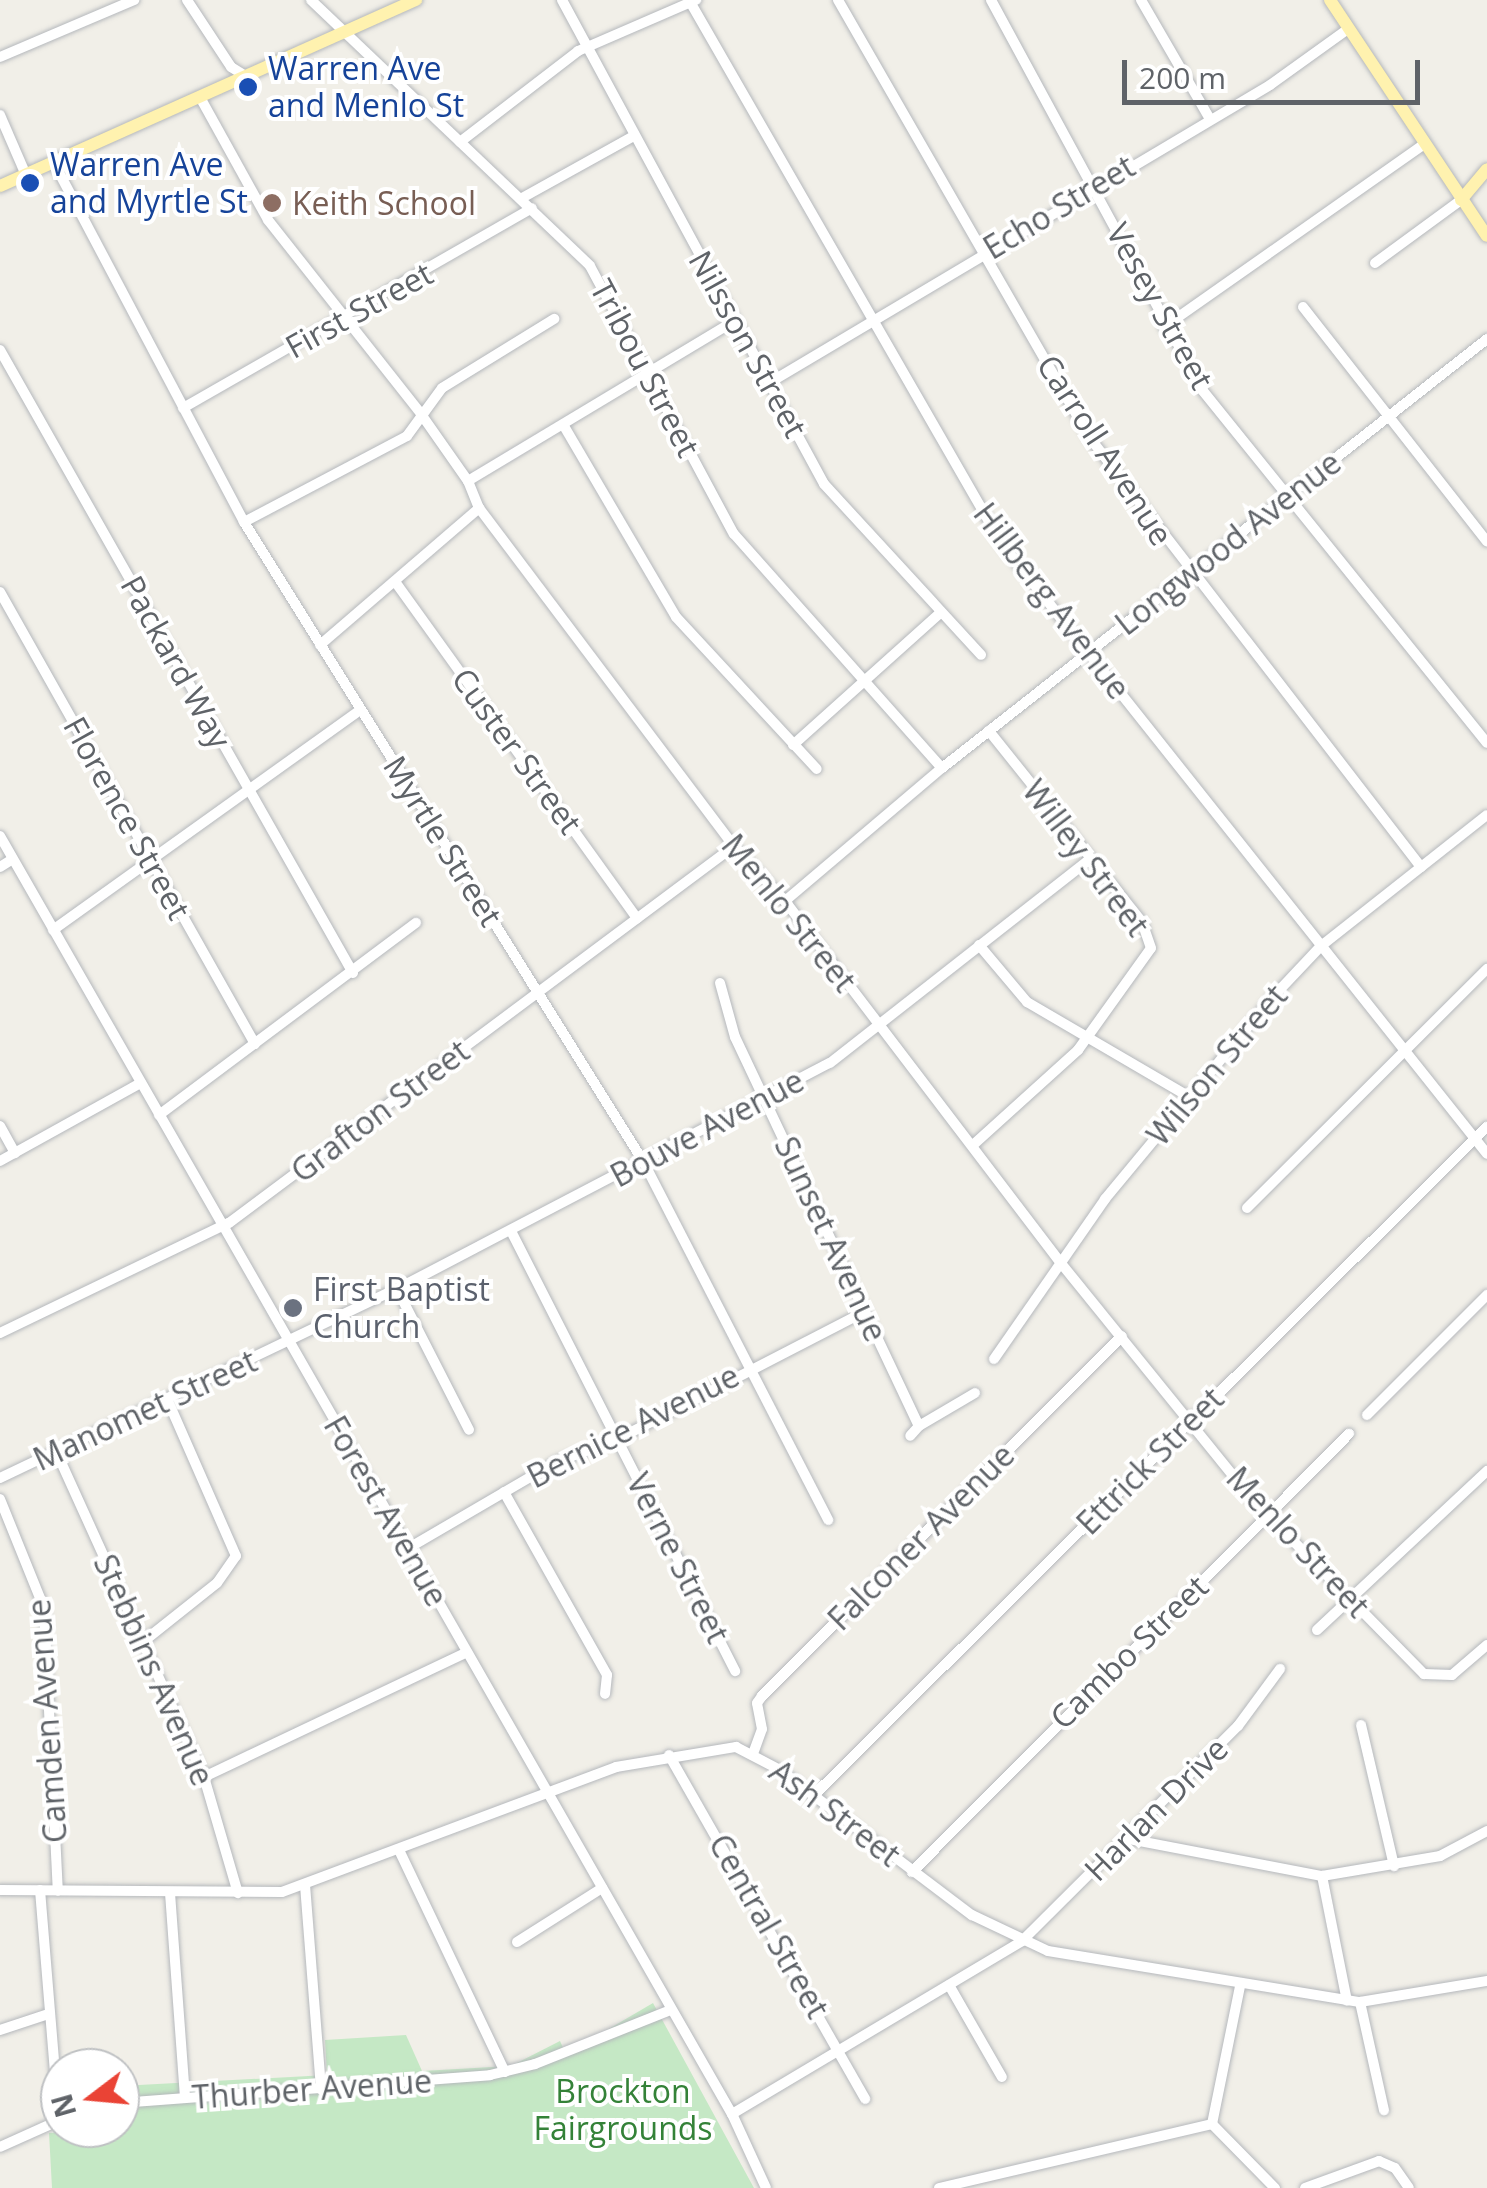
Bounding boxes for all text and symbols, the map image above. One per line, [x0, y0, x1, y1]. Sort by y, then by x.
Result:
scale bar [1127, 40, 1424, 102]
place label: Warren Ave and Menlo St [268, 50, 464, 125]
text: 200 m [1139, 57, 1226, 98]
marker: Warren Ave and Menlo St [237, 76, 259, 98]
place label: Warren Ave and Myrtle St [50, 146, 248, 221]
street label: Echo Street [976, 147, 1142, 267]
marker: Warren Ave and Myrtle St [19, 172, 41, 194]
place label: Keith School [292, 184, 476, 222]
marker: Keith School [261, 192, 283, 214]
street label: Vesey Street [1099, 216, 1221, 396]
street label: Nilsson Street [681, 244, 815, 444]
street label: First Street [279, 254, 439, 366]
street label: Tribou Street [582, 273, 708, 463]
street label: Carroll Avenue [1029, 348, 1181, 552]
street label: Longwood Avenue [1108, 443, 1348, 643]
street label: Hillberg Avenue [966, 495, 1138, 707]
street label: Packard Way [113, 569, 239, 755]
street label: Custer Street [444, 661, 590, 841]
street label: Florence Street [56, 710, 198, 926]
street label: Myrtle Street [376, 749, 510, 933]
street label: Willey Street [1015, 772, 1157, 944]
street label: Menlo Street [714, 827, 864, 999]
street label: Wilson Street [1139, 977, 1295, 1153]
street label: Grafton Street [283, 1032, 477, 1190]
street label: Bouve Avenue [604, 1061, 810, 1195]
street label: Sunset Avenue [767, 1131, 895, 1347]
place label: First Baptist Church [313, 1271, 490, 1346]
marker: First Baptist Church [282, 1297, 304, 1319]
street label: Manomet Street [27, 1341, 263, 1479]
street label: Bernice Avenue [521, 1356, 745, 1496]
street label: Ettrick Street [1069, 1380, 1231, 1542]
street label: Forest Avenue [316, 1409, 456, 1613]
street label: Falconer Avenue [820, 1436, 1022, 1638]
street label: Menlo Street [1219, 1459, 1377, 1625]
street label: Verne Street [619, 1467, 737, 1649]
street label: Stebbins Avenue [86, 1549, 222, 1791]
street label: Cambo Street [1042, 1567, 1216, 1737]
street label: Camden Avenue [19, 1598, 75, 1844]
street label: Harlan Drive [1076, 1729, 1236, 1889]
street label: Ash Street [762, 1752, 908, 1874]
street label: Central Street [701, 1827, 837, 2025]
north arrow [40, 2048, 140, 2148]
street label: Thurber Avenue [191, 2061, 433, 2117]
park label: Brockton Fairgrounds [533, 2073, 713, 2148]
text: N [42, 2090, 84, 2122]

